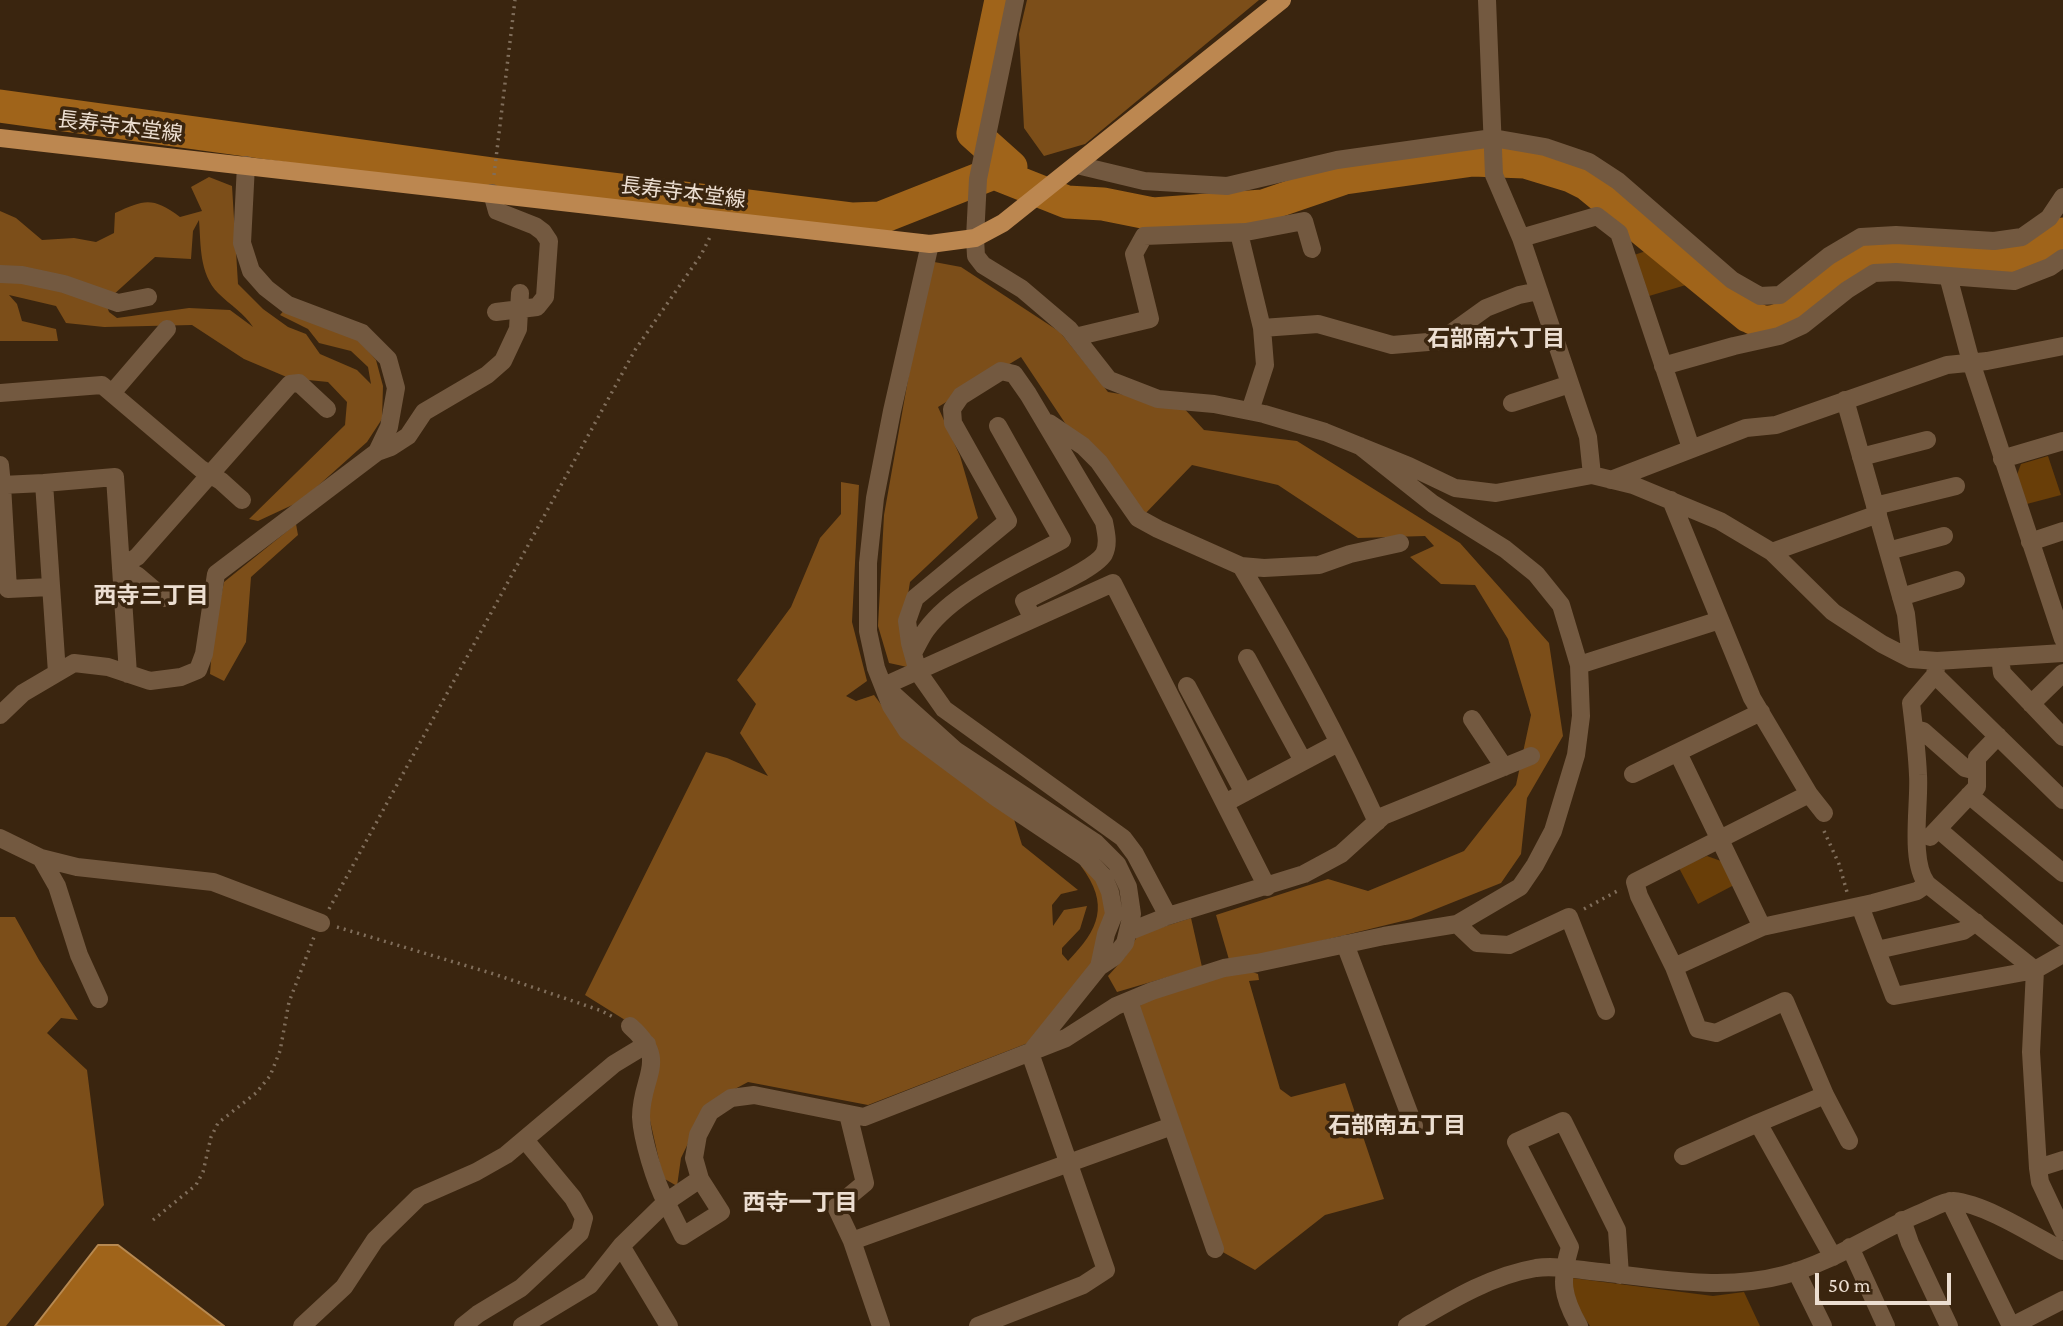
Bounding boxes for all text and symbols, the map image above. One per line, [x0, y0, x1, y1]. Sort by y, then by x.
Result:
street label: 長寿寺本堂線 [56, 107, 184, 147]
street label: 長寿寺本堂線 [619, 173, 747, 213]
district label: 石部南六丁目 [1427, 325, 1565, 353]
district label: 西寺三丁目 [94, 582, 208, 610]
district label: 石部南五丁目 [1328, 1112, 1466, 1140]
district label: 西寺一丁目 [743, 1189, 857, 1217]
scale bar [1818, 1260, 1954, 1304]
text: 50 m [1828, 1273, 1871, 1297]

